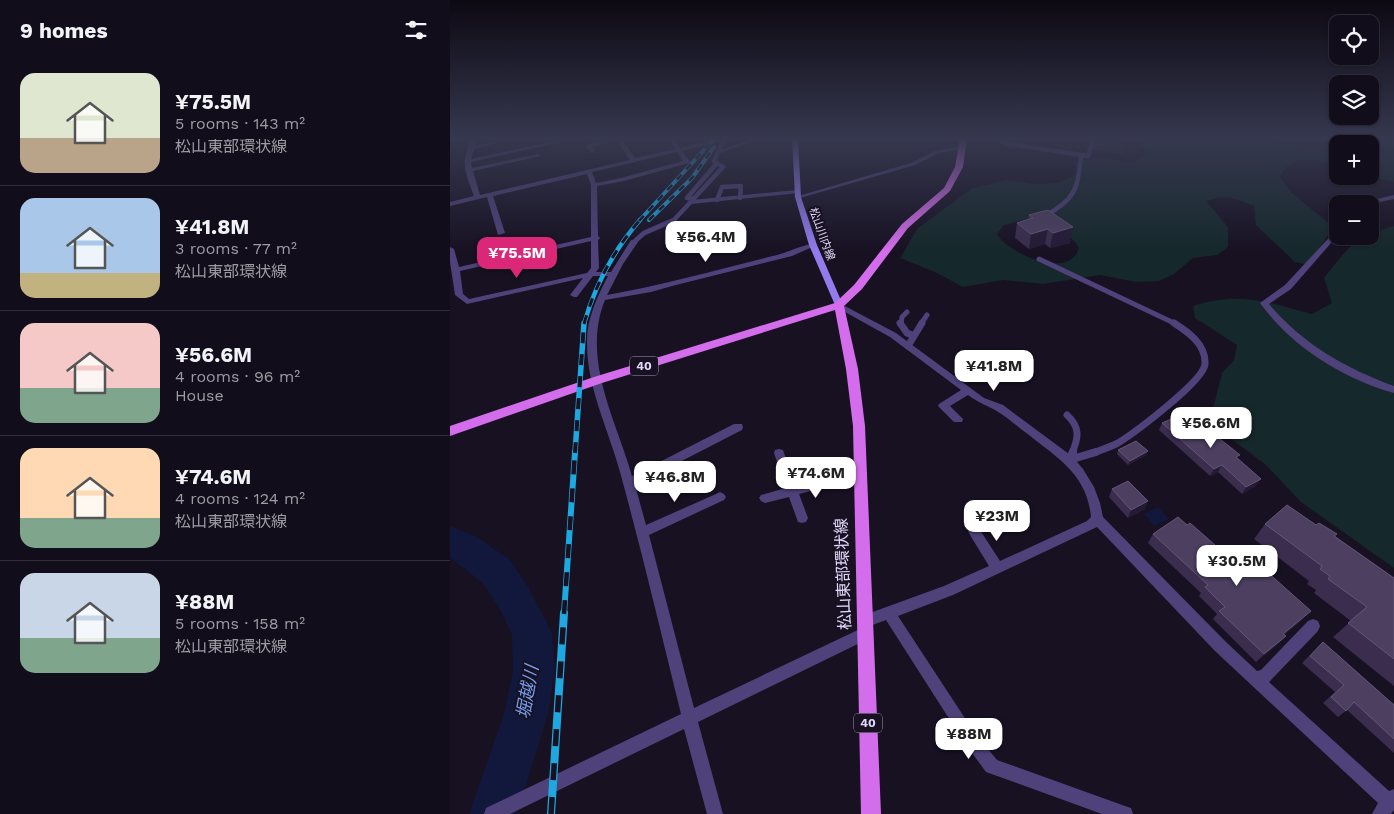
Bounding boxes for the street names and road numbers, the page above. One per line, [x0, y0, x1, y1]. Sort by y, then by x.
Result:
street label: 松山川内線 [806, 206, 838, 262]
road number: 40 [630, 356, 658, 376]
street label: 松山東部環状線 [832, 518, 854, 630]
road number: 40 [854, 714, 882, 732]

